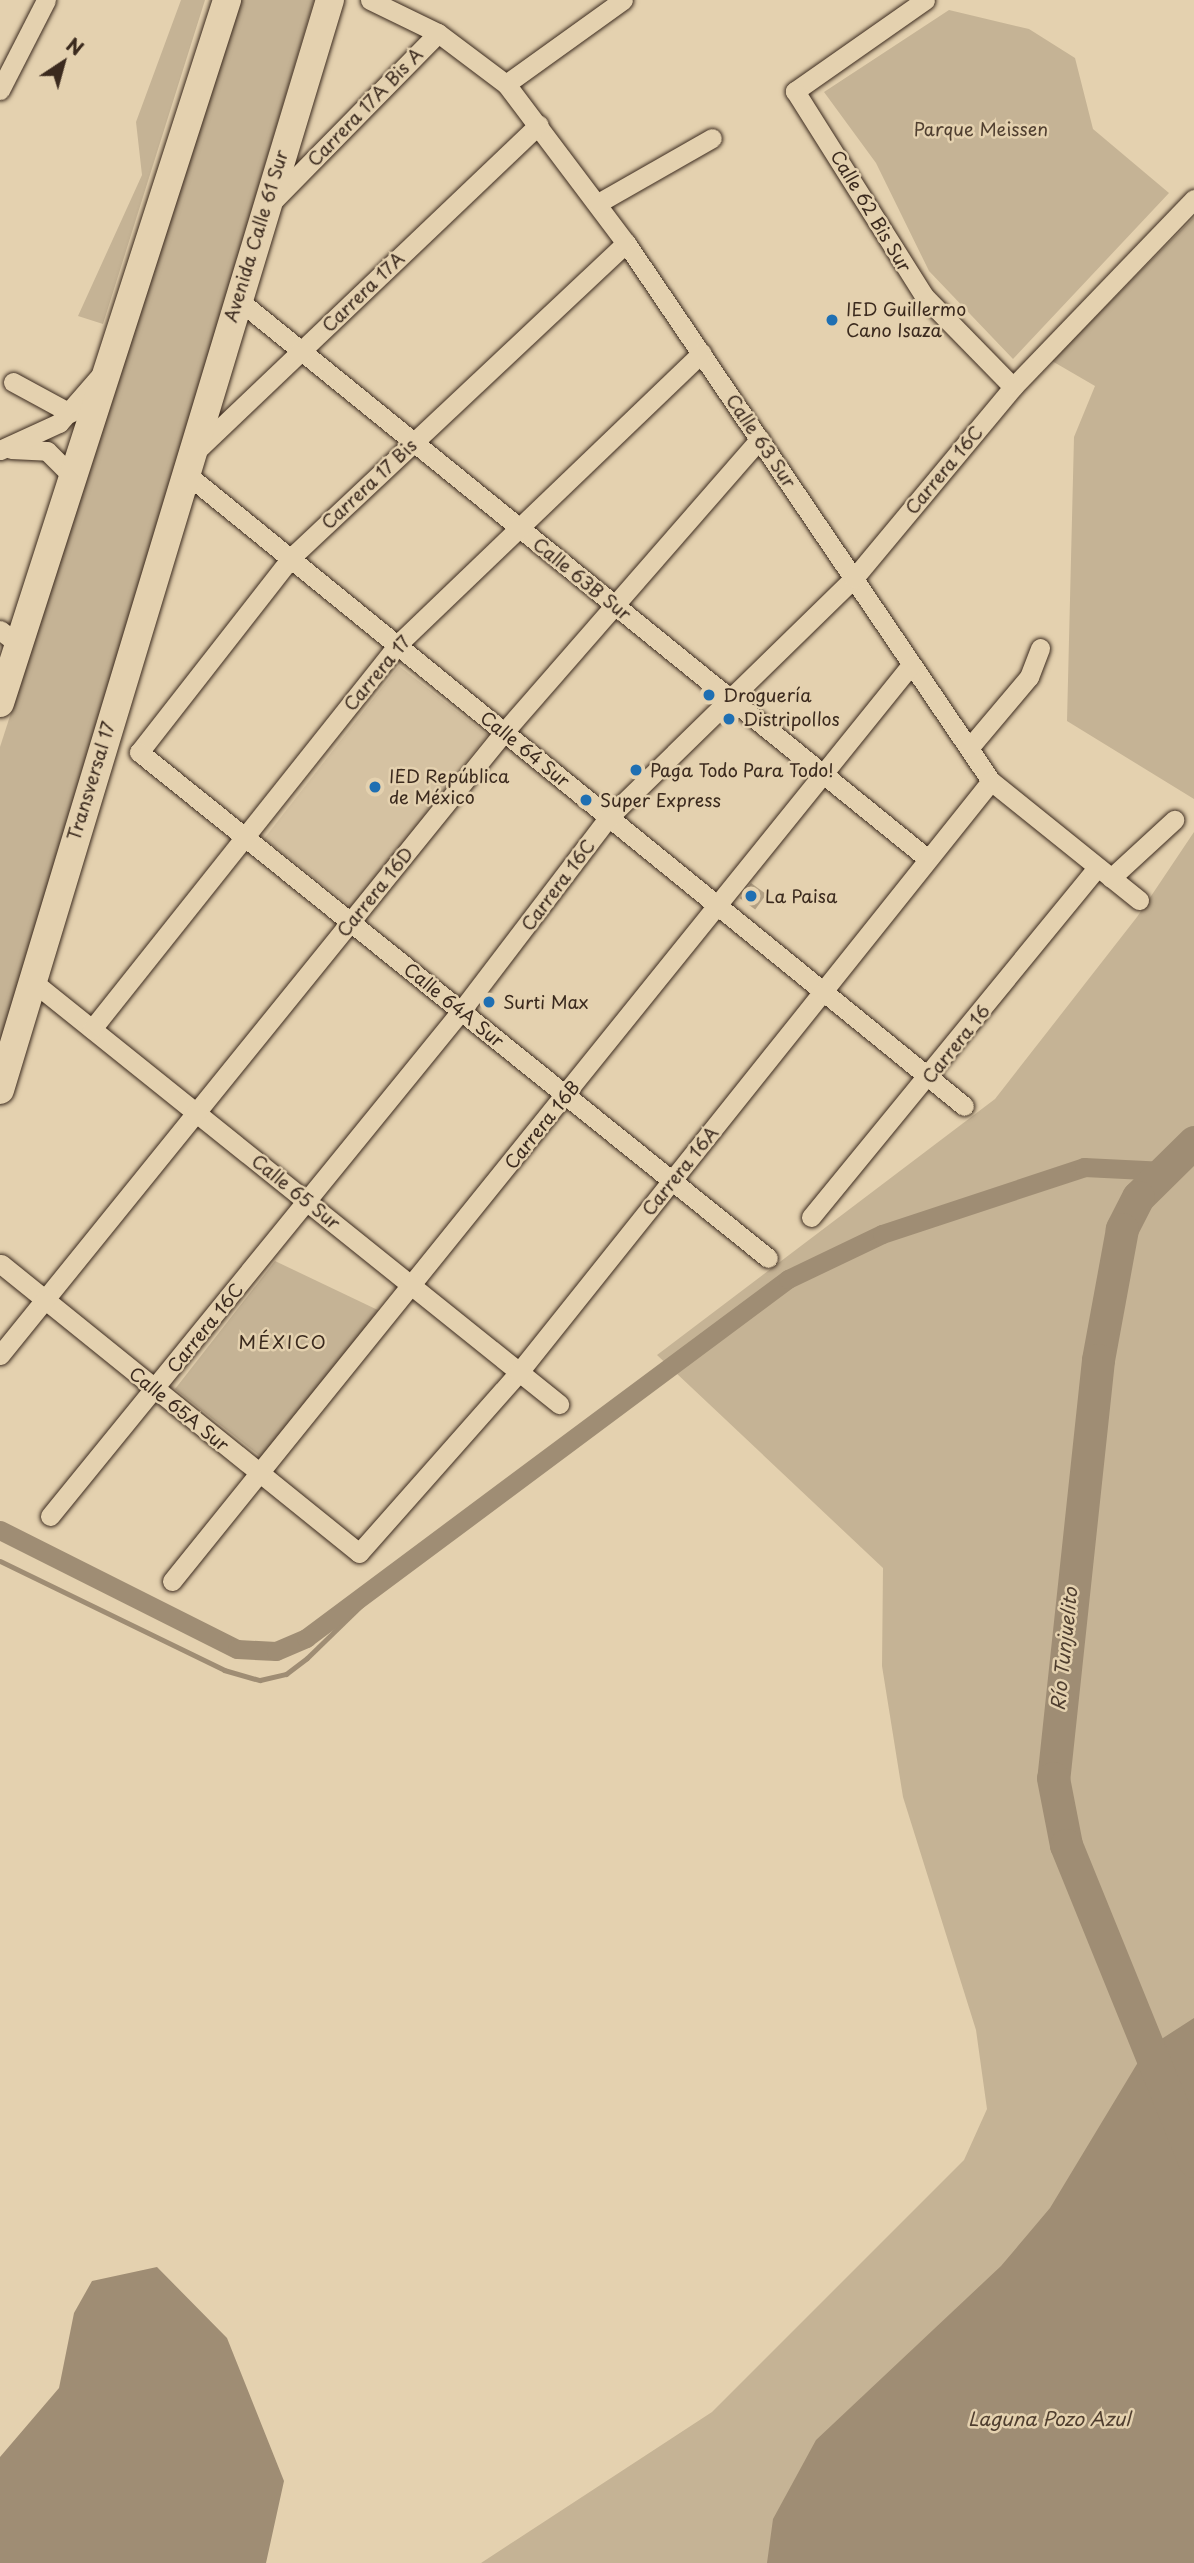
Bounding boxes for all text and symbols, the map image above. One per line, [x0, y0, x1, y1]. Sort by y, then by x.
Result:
north arrow [28, 28, 98, 98]
text: N [61, 30, 90, 62]
street label: Carrera 17A Bis A [303, 43, 427, 171]
park label: Parque Meissen [914, 118, 1048, 140]
street label: Calle 62 Bis Sur [826, 145, 916, 277]
street label: Avenida Calle 61 Sur [219, 147, 293, 325]
street label: Carrera 17A [317, 247, 409, 337]
place label: IED Guillermo Cano Isaza [846, 299, 967, 342]
marker: IED Guillermo Cano Isaza [824, 312, 840, 328]
street label: Calle 63 Sur [721, 390, 801, 492]
street label: Carrera 16C [901, 421, 987, 519]
street label: Carrera 17 Bis [317, 434, 421, 534]
street label: Calle 63B Sur [528, 532, 636, 626]
street label: Carrera 17 [339, 631, 415, 715]
place label: Droguería [723, 684, 811, 706]
marker: Droguería [701, 687, 717, 703]
street label: Calle 64 Sur [476, 706, 574, 792]
place label: Distripollos [743, 708, 840, 730]
marker: Distripollos [721, 711, 737, 727]
street label: Transversal 17 [63, 719, 119, 843]
place label: Paga Todo Para Todo! [650, 759, 835, 781]
marker: Paga Todo Para Todo! [628, 762, 644, 778]
place label: IED República de México [389, 766, 511, 808]
marker: IED República de México [367, 779, 383, 795]
place label: Super Express [600, 789, 722, 811]
marker: Super Express [578, 792, 594, 808]
street label: Carrera 16C [517, 835, 599, 935]
street label: Carrera 16D [332, 843, 418, 941]
place label: La Paisa [765, 885, 839, 907]
marker: La Paisa [743, 888, 759, 904]
street label: Calle 64A Sur [399, 958, 509, 1052]
place label: Surti Max [503, 991, 590, 1013]
marker: Surti Max [481, 994, 497, 1010]
street label: Carrera 16 [918, 1000, 994, 1088]
street label: Carrera 16B [500, 1077, 584, 1173]
street label: Carrera 16A [637, 1122, 723, 1220]
street label: Calle 65 Sur [247, 1149, 345, 1235]
street label: Carrera 16C [162, 1279, 248, 1377]
district label: MÉXICO [239, 1331, 327, 1353]
street label: Calle 65A Sur [124, 1362, 234, 1456]
water label: Río Tunjuelito [1046, 1586, 1082, 1712]
water label: Laguna Pozo Azul [968, 2408, 1130, 2430]

